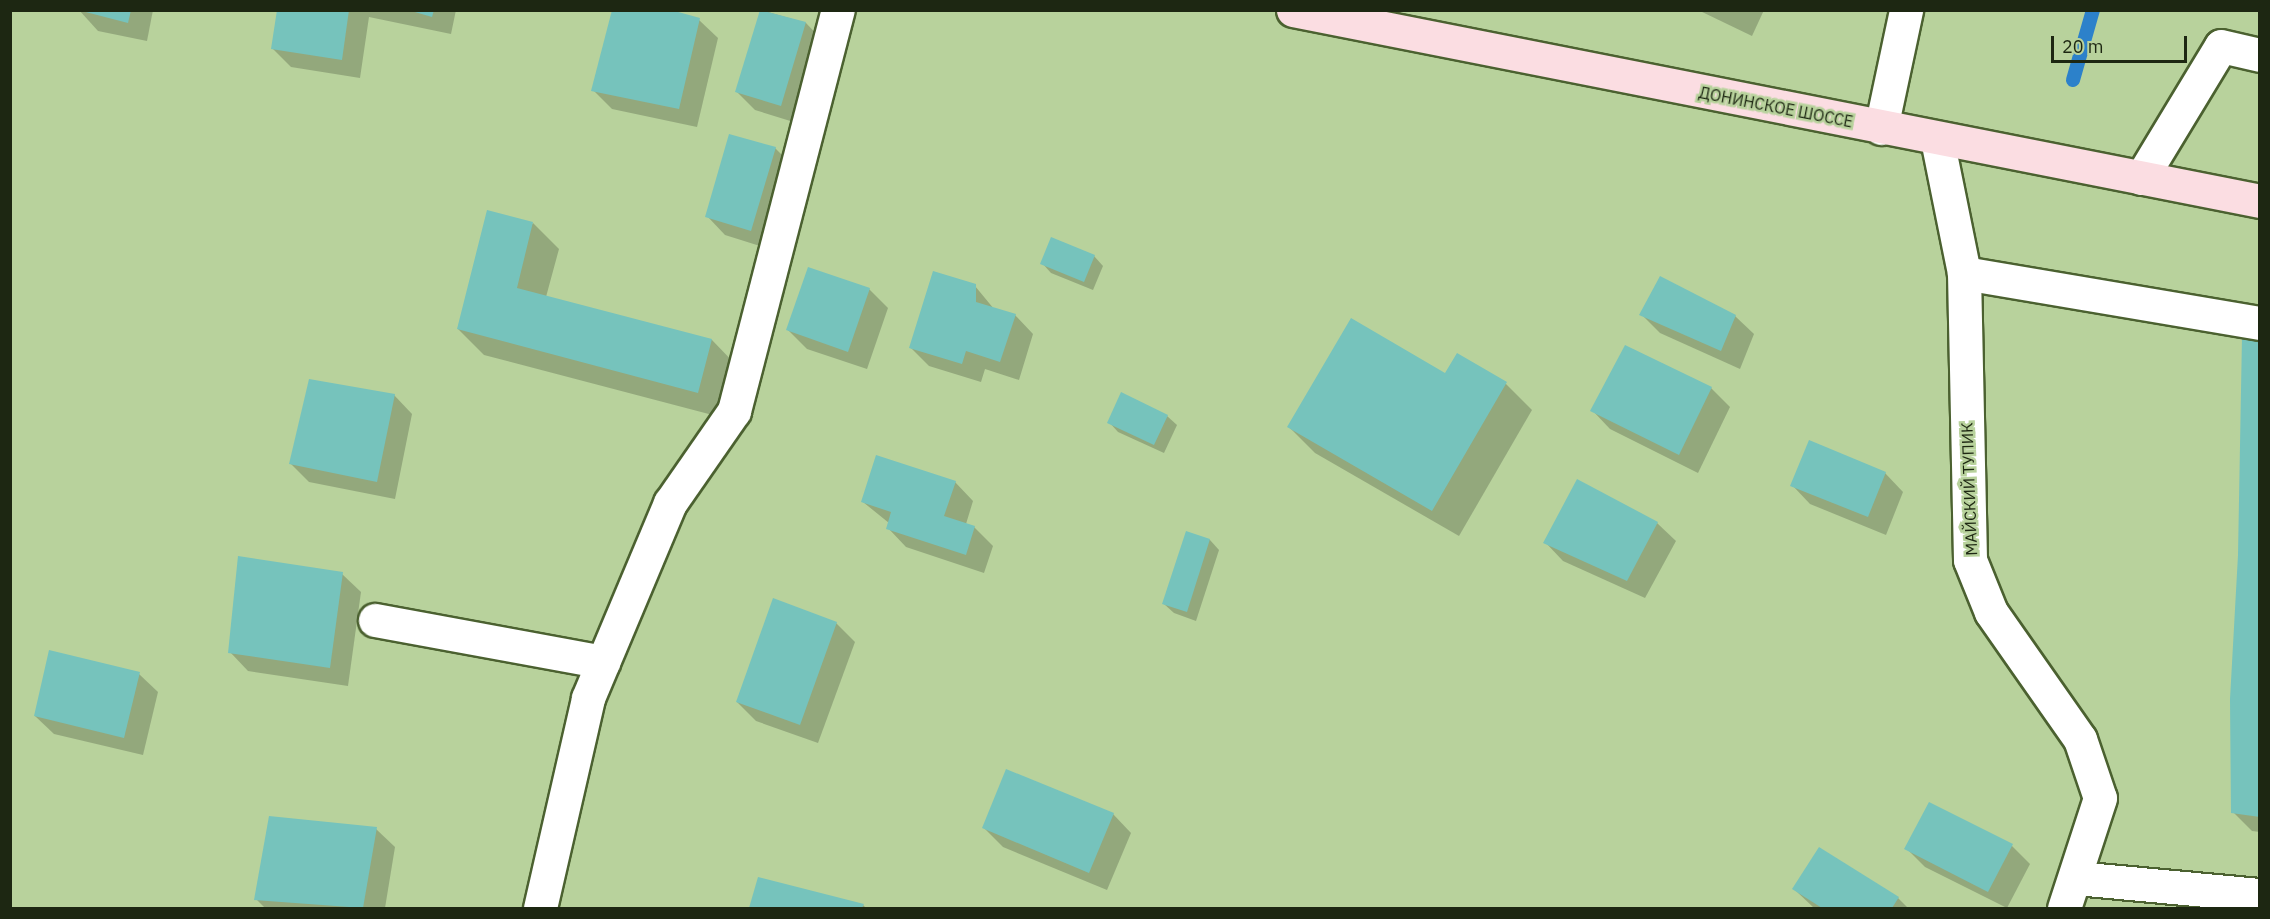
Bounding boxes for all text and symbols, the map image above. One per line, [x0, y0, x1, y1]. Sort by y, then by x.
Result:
scale bar [2054, 24, 2190, 62]
text: 20 m [2062, 35, 2104, 58]
street label: ДОНИНСКОЕ ШОССЕ [1697, 83, 1855, 131]
street label: МАЙСКИЙ ТУПИК [1957, 422, 1981, 556]

